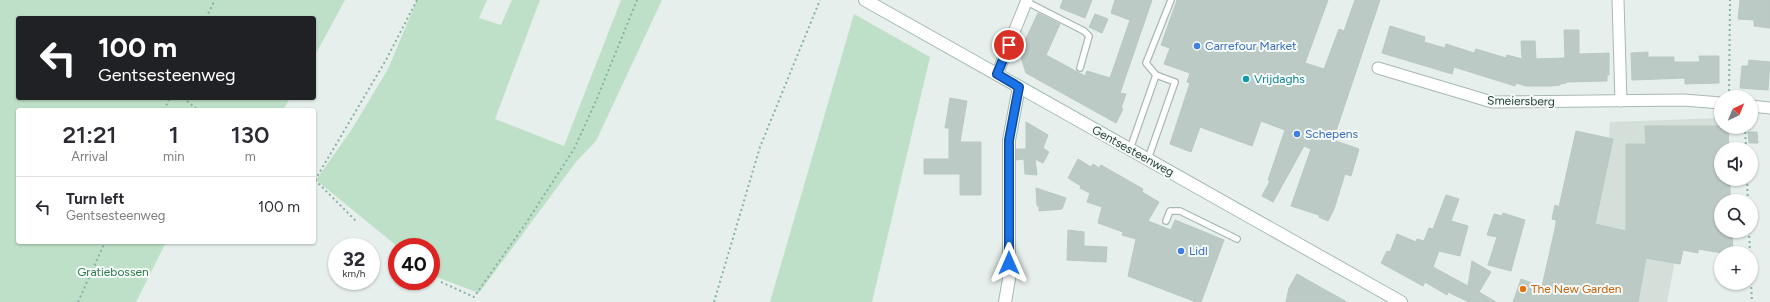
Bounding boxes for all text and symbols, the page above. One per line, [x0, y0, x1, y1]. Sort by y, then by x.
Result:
pin [992, 28, 1026, 62]
text: 100 m [98, 30, 177, 64]
icon: left [32, 32, 84, 84]
icon: arrive [998, 34, 1020, 56]
place label: Carrefour Market [1205, 39, 1297, 53]
marker: Carrefour Market [1192, 41, 1202, 51]
text: Gentsesteenweg [98, 64, 236, 86]
place label: Vrijdaghs [1254, 72, 1305, 86]
marker: Vrijdaghs [1241, 74, 1251, 84]
north arrow [1714, 90, 1758, 134]
map controls [1714, 90, 1758, 290]
street label: Smeiersberg [1487, 93, 1555, 109]
text: 21:21 [62, 120, 117, 149]
text: 1 [169, 120, 179, 149]
text: 130 [231, 120, 270, 149]
street label: Gentsesteenweg [1089, 123, 1177, 179]
place label: Schepens [1305, 127, 1358, 141]
marker: Schepens [1292, 129, 1302, 139]
button: sound [1714, 142, 1758, 186]
text: Arrival [71, 149, 108, 164]
text: min [163, 149, 184, 164]
text: m [245, 149, 256, 164]
text: Turn left [66, 190, 124, 208]
button: search [1714, 194, 1758, 238]
icon: left [32, 196, 54, 218]
text: 100 m [258, 198, 300, 216]
text: Gentsesteenweg [66, 208, 165, 223]
speed limit sign: 40 [388, 238, 440, 290]
position arrow [988, 242, 1030, 284]
place label: Lidl [1189, 244, 1208, 258]
marker: Lidl [1176, 246, 1186, 256]
button: + [1714, 246, 1758, 290]
text: 32 [343, 247, 365, 271]
park label: Gratiebossen [77, 265, 149, 279]
text: km/h [343, 267, 365, 280]
place label: The New Garden [1531, 282, 1622, 296]
marker: The New Garden [1518, 284, 1528, 294]

